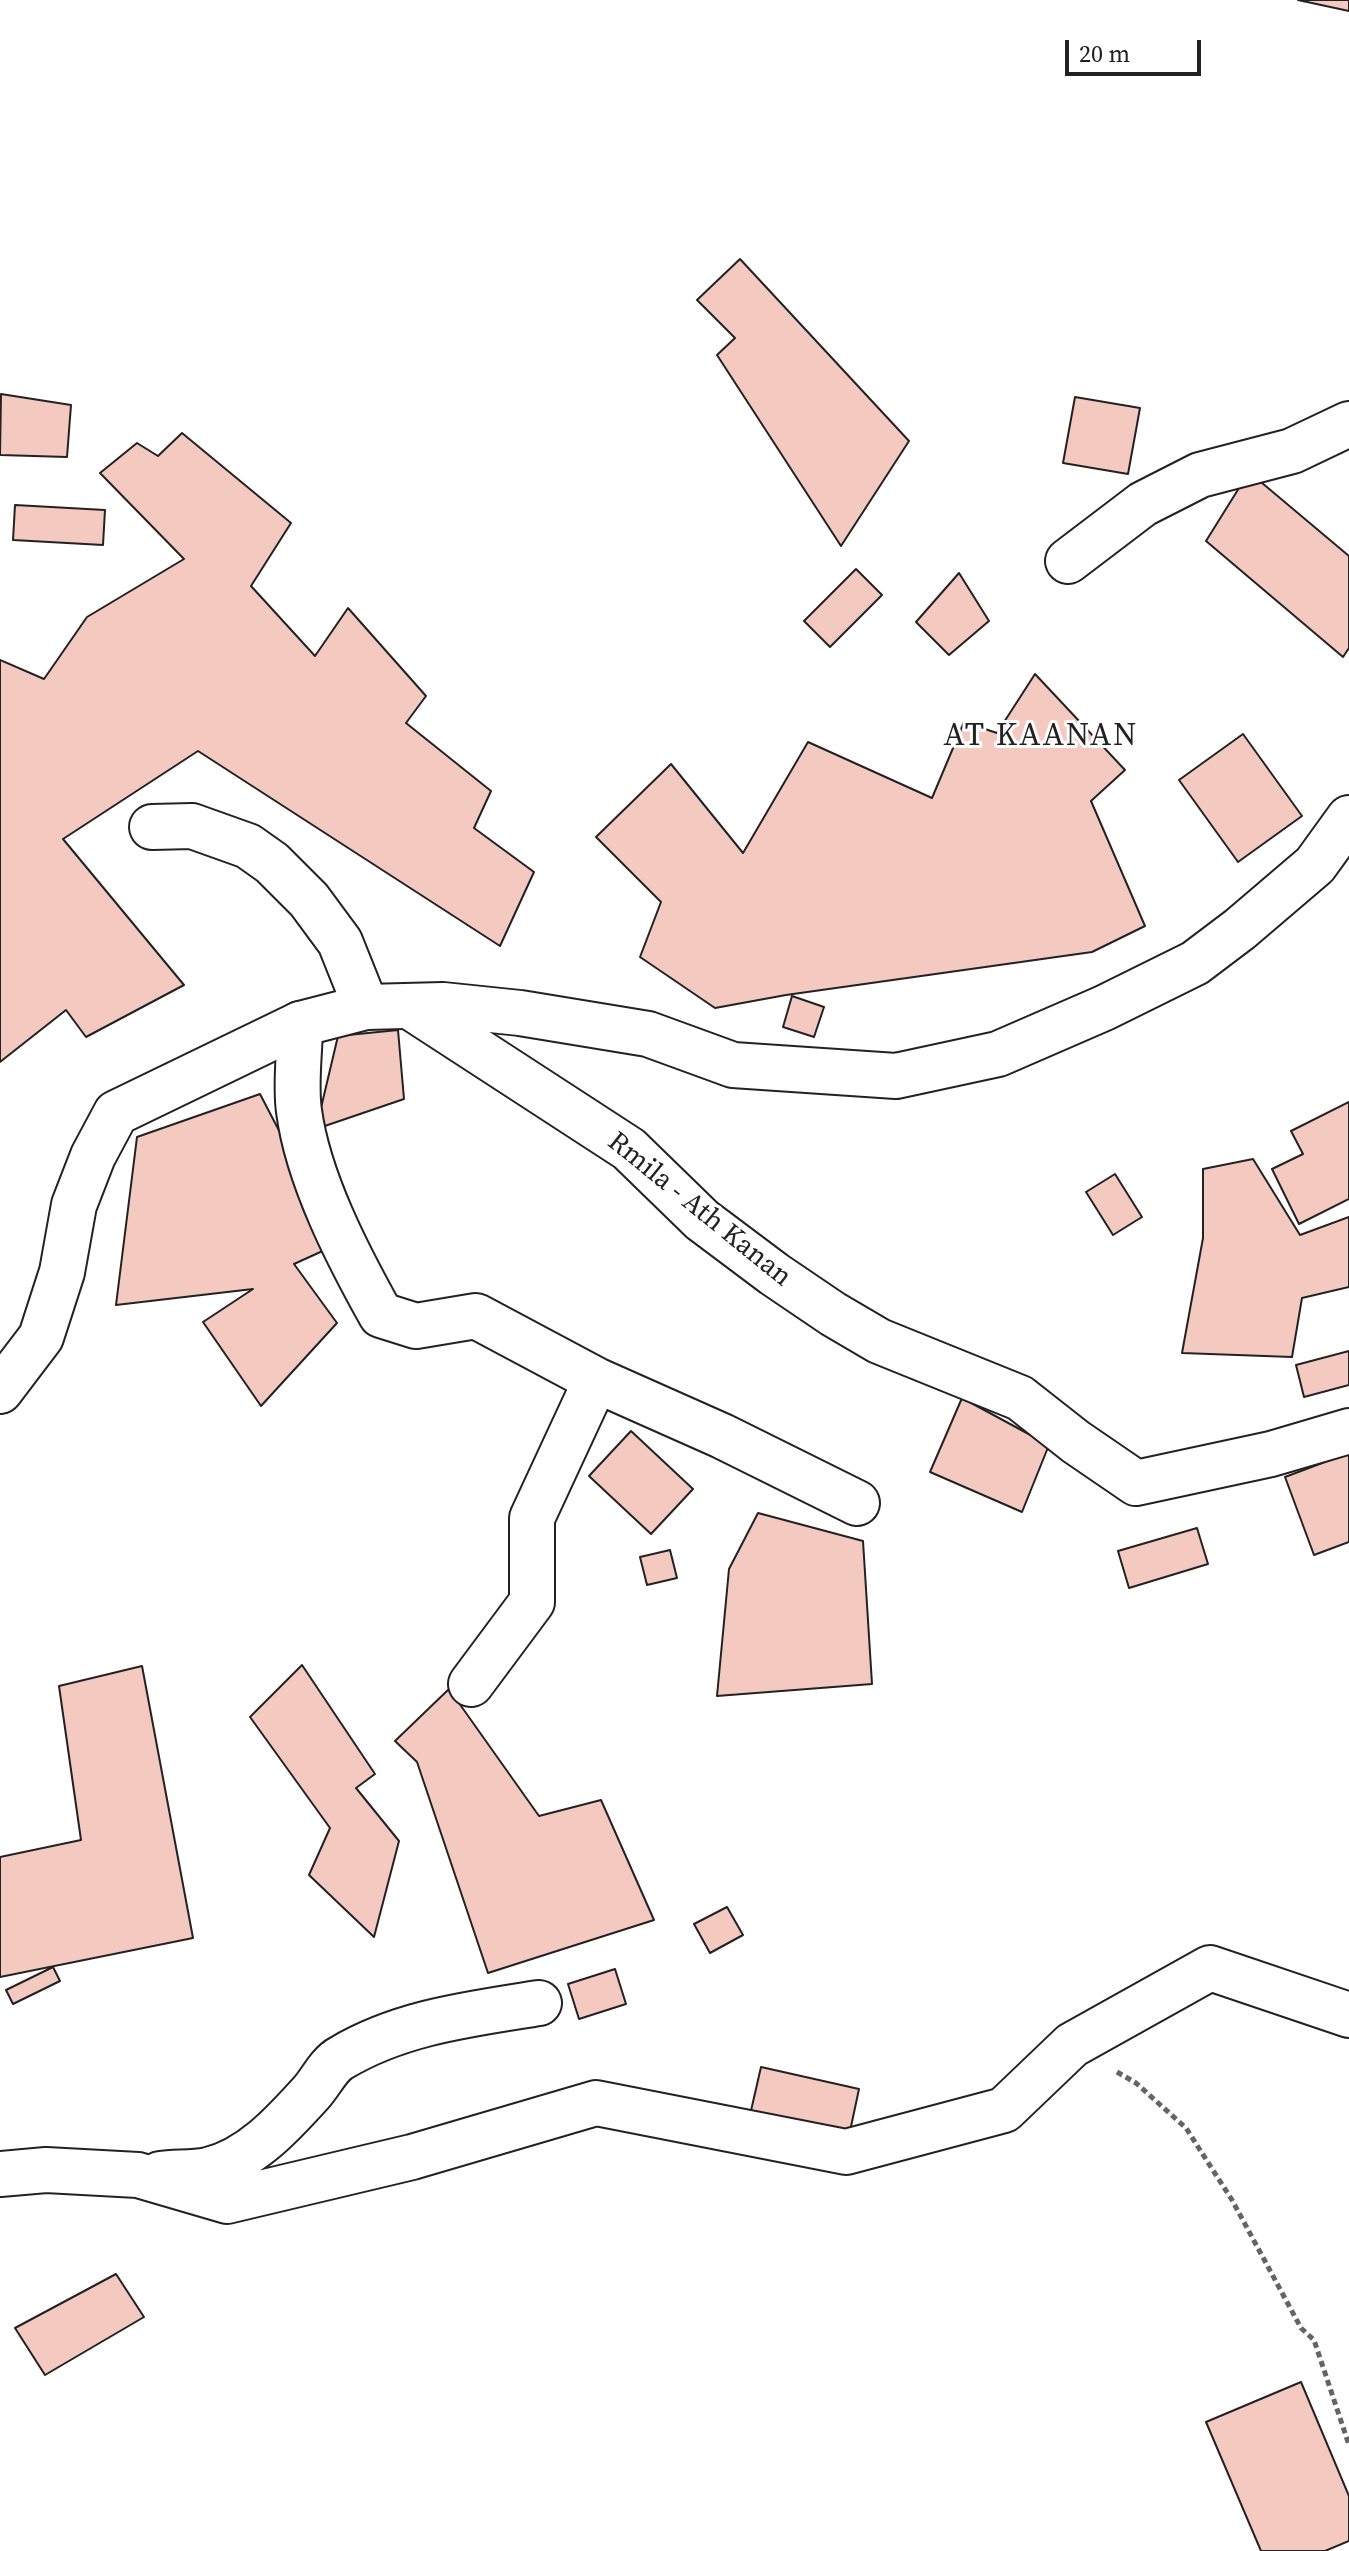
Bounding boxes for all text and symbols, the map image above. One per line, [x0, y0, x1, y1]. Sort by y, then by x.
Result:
scale bar [1069, 24, 1205, 74]
text: 20 m [1079, 37, 1130, 70]
district label: AT KAANAN [944, 718, 1138, 756]
street label: Rmila - Ath Kanan [600, 1126, 798, 1294]

